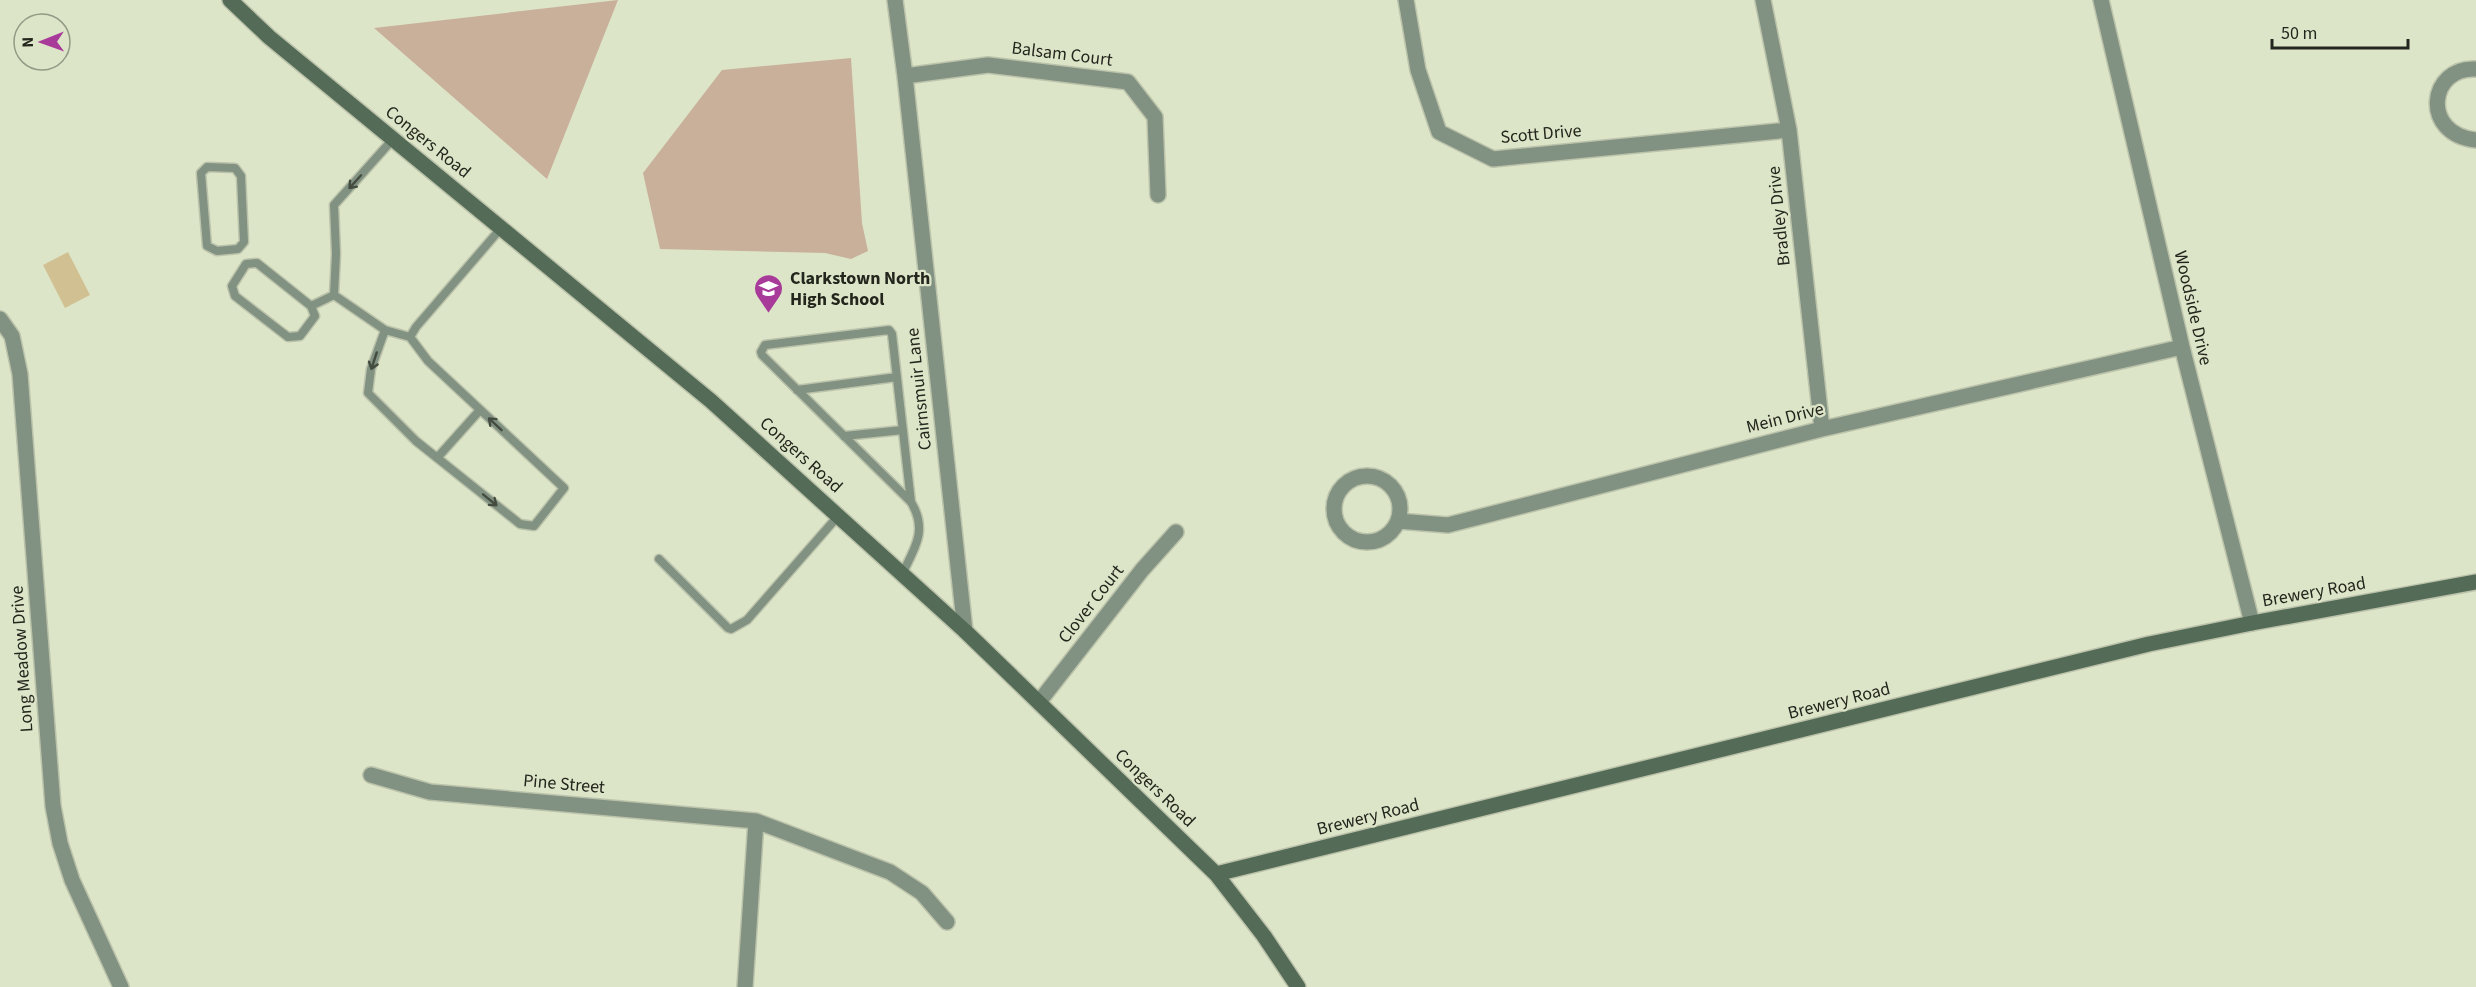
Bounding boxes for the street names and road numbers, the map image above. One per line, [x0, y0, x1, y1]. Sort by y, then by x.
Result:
street label: Balsam Court [1010, 35, 1114, 73]
street label: Congers Road [380, 100, 476, 184]
street label: Scott Drive [1499, 118, 1583, 150]
street label: Bradley Drive [1761, 165, 1797, 267]
street label: Woodside Drive [2168, 248, 2218, 368]
street label: Cairnsmuir Lane [900, 326, 938, 451]
street label: Mein Drive [1744, 396, 1826, 440]
street label: Congers Road [754, 411, 848, 499]
street label: Clover Court [1052, 559, 1130, 649]
street label: Brewery Road [2260, 571, 2368, 613]
street label: Long Meadow Drive [4, 585, 40, 733]
street label: Brewery Road [1785, 676, 1893, 726]
street label: Congers Road [1109, 743, 1201, 833]
street label: Pine Street [522, 768, 606, 800]
street label: Brewery Road [1314, 792, 1422, 842]

